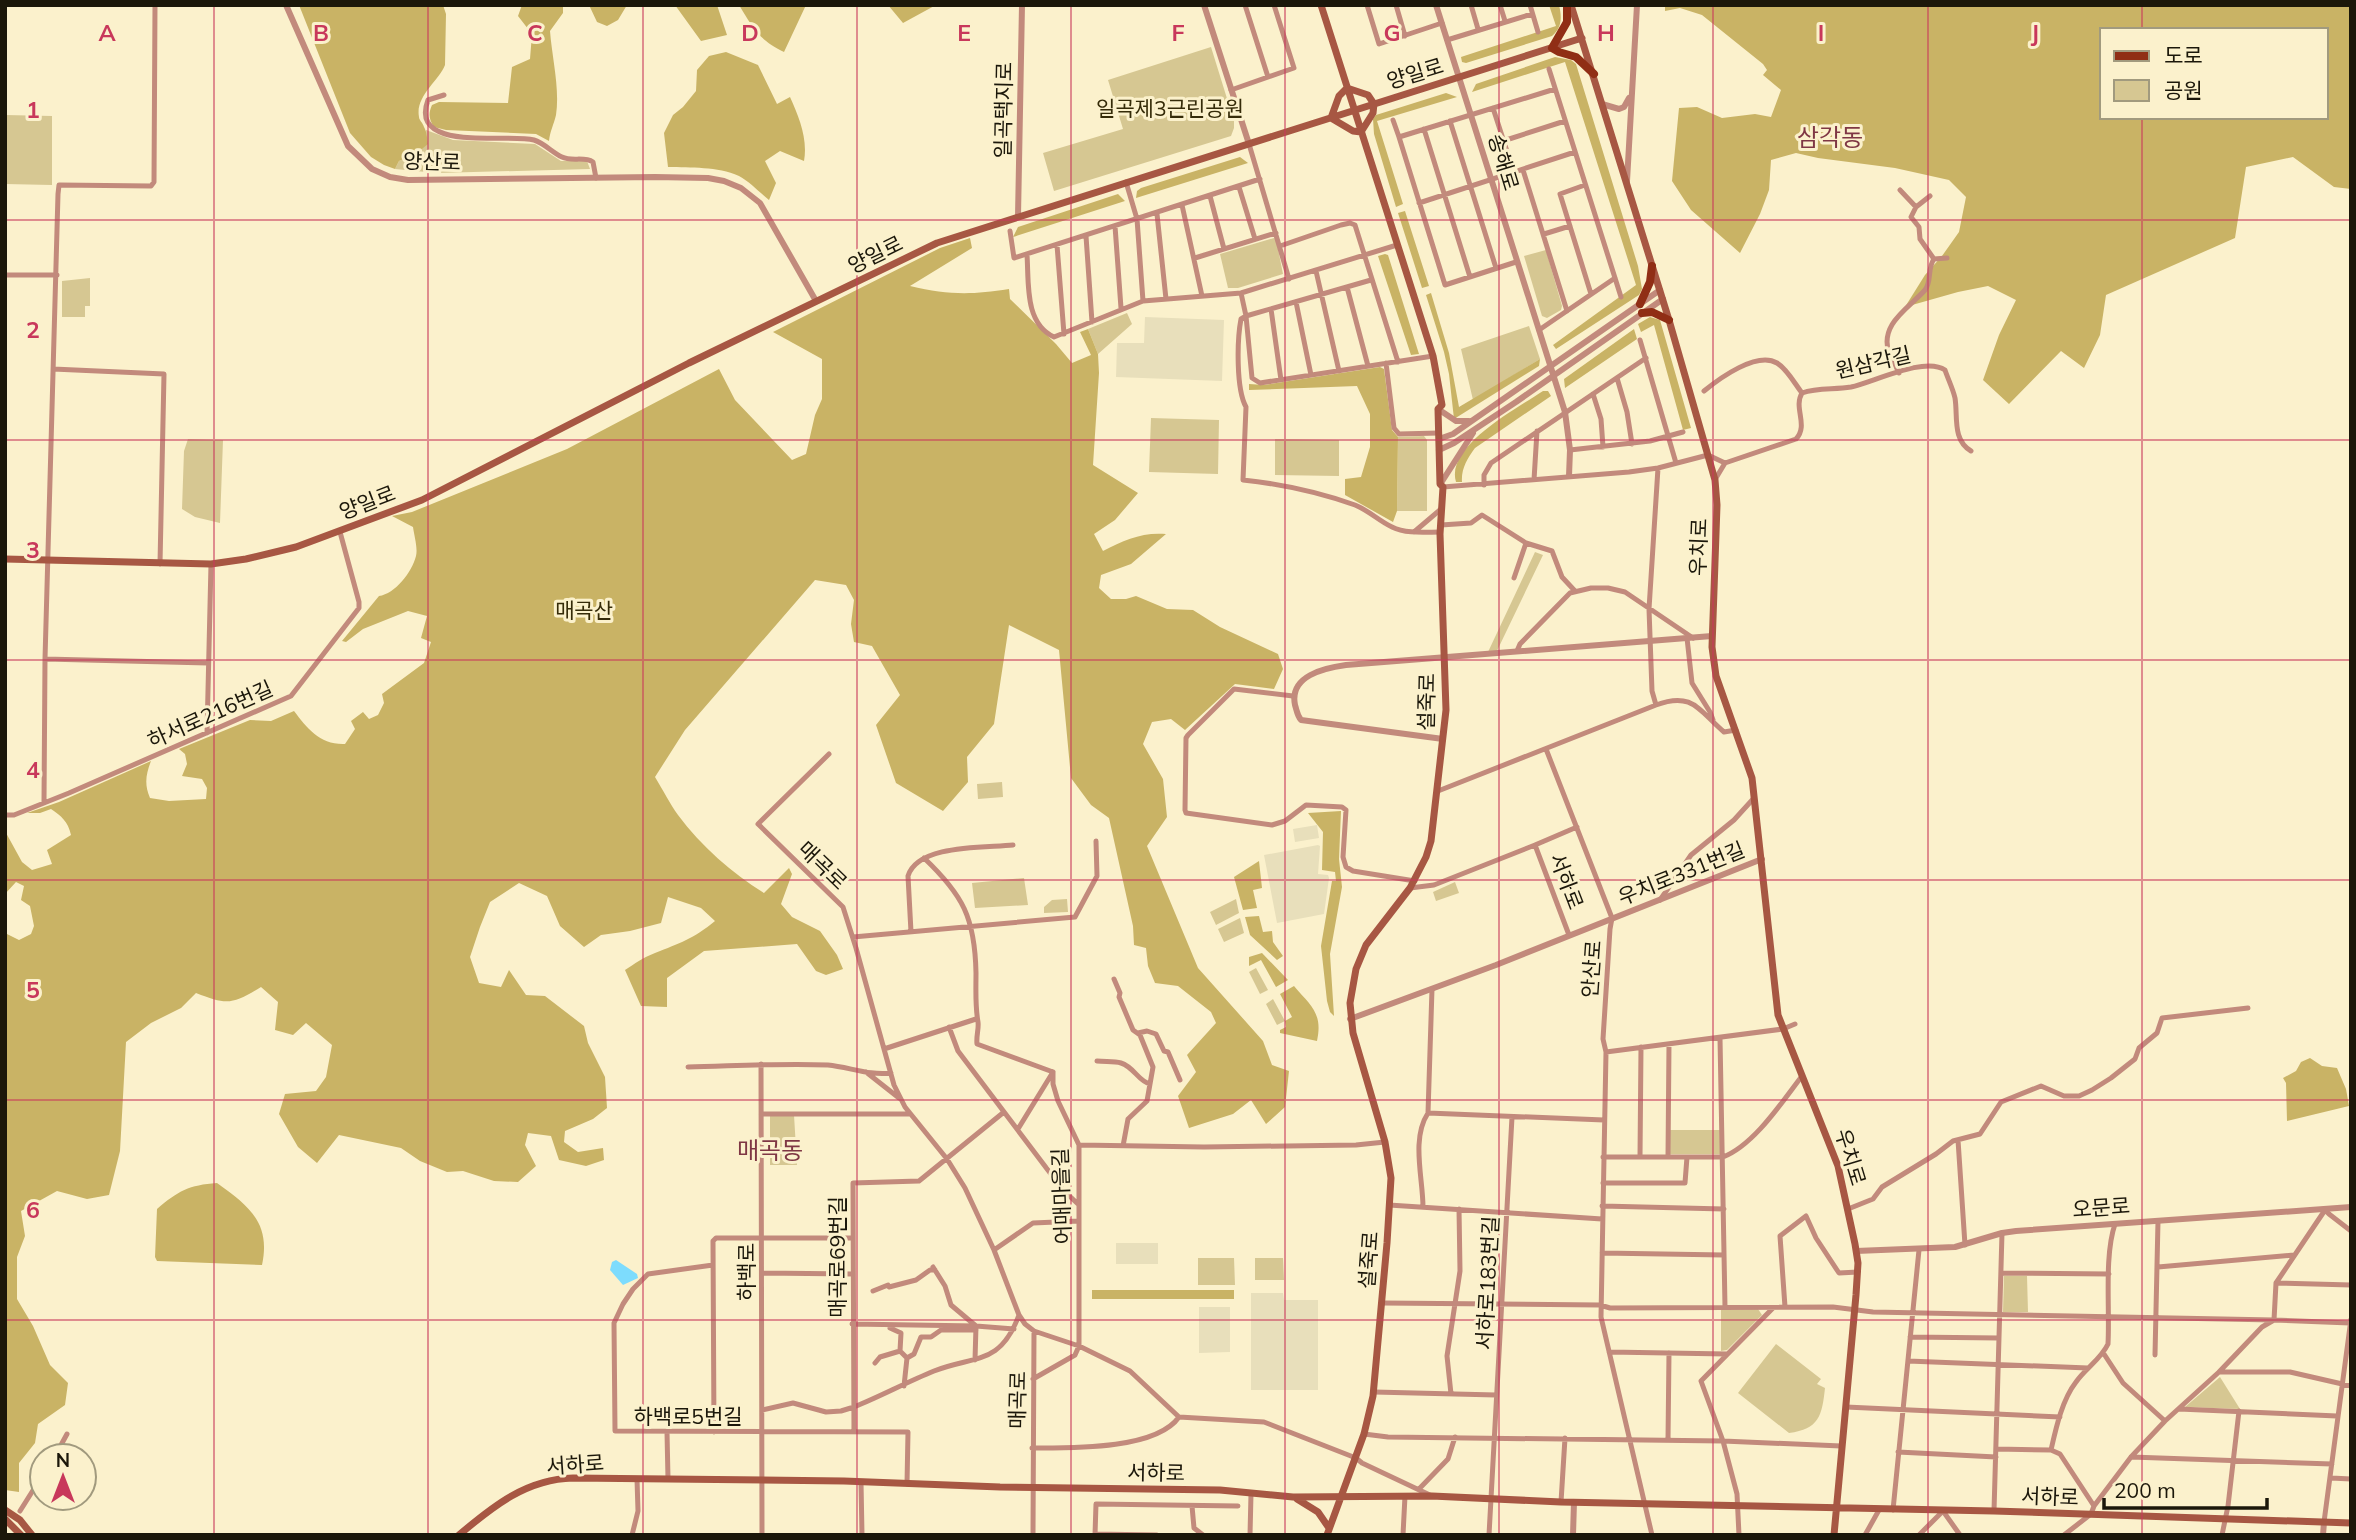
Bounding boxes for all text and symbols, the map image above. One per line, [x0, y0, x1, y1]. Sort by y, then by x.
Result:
text: A [98, 18, 116, 47]
text: B [313, 18, 329, 47]
text: C [527, 18, 543, 47]
text: D [741, 18, 759, 47]
text: E [957, 18, 971, 47]
text: F [1171, 18, 1185, 47]
text: G [1383, 18, 1401, 47]
text: H [1597, 18, 1615, 47]
text: I [1818, 18, 1824, 47]
text: J [2031, 18, 2039, 47]
legend [2100, 28, 2328, 119]
text: 도로 [2164, 42, 2203, 68]
street label: 양일로 [1383, 52, 1447, 94]
street label: 일곡택지로 [989, 61, 1017, 159]
text: 공원 [2164, 77, 2203, 103]
text: 1 [26, 95, 40, 124]
park label: 일곡제3근린공원 [1096, 95, 1244, 121]
district label: 삼각동 [1797, 122, 1863, 152]
street label: 송해로 [1483, 130, 1525, 194]
street label: 양산로 [403, 147, 461, 175]
street label: 양일로 [843, 230, 907, 278]
text: 2 [26, 315, 40, 344]
street label: 원삼각길 [1832, 341, 1914, 383]
street label: 양일로 [335, 479, 399, 525]
street label: 우치로 [1684, 518, 1712, 576]
text: 3 [26, 535, 40, 564]
park label: 매곡산 [555, 597, 613, 623]
street label: 설죽로 [1412, 673, 1440, 731]
street label: 하서로216번길 [143, 675, 277, 753]
text: 4 [26, 755, 40, 784]
street label: 매곡로 [793, 836, 853, 894]
street label: 우치로331번길 [1614, 836, 1748, 910]
street label: 서하로 [1544, 849, 1590, 913]
street label: 안산로 [1576, 939, 1606, 999]
text: 5 [26, 975, 40, 1004]
street label: 우치로 [1830, 1125, 1872, 1189]
district label: 매곡동 [737, 1135, 803, 1165]
street label: 어매마을길 [1046, 1147, 1076, 1245]
street label: 오문로 [2071, 1192, 2131, 1222]
text: 6 [26, 1195, 40, 1224]
street label: 매곡로69번길 [824, 1196, 850, 1318]
street label: 서하로183번길 [1471, 1215, 1503, 1351]
street label: 설죽로 [1353, 1230, 1383, 1290]
street label: 하백로 [733, 1243, 759, 1301]
street label: 매곡로 [1003, 1371, 1031, 1429]
street label: 하백로5번길 [633, 1403, 743, 1429]
north arrow [28, 1442, 98, 1512]
text: N [56, 1448, 70, 1472]
street label: 서하로 [545, 1449, 605, 1479]
street label: 서하로 [1127, 1458, 1185, 1486]
scale bar [2104, 1466, 2267, 1510]
text: 200 m [2114, 1477, 2176, 1503]
street label: 서하로 [2021, 1482, 2079, 1510]

